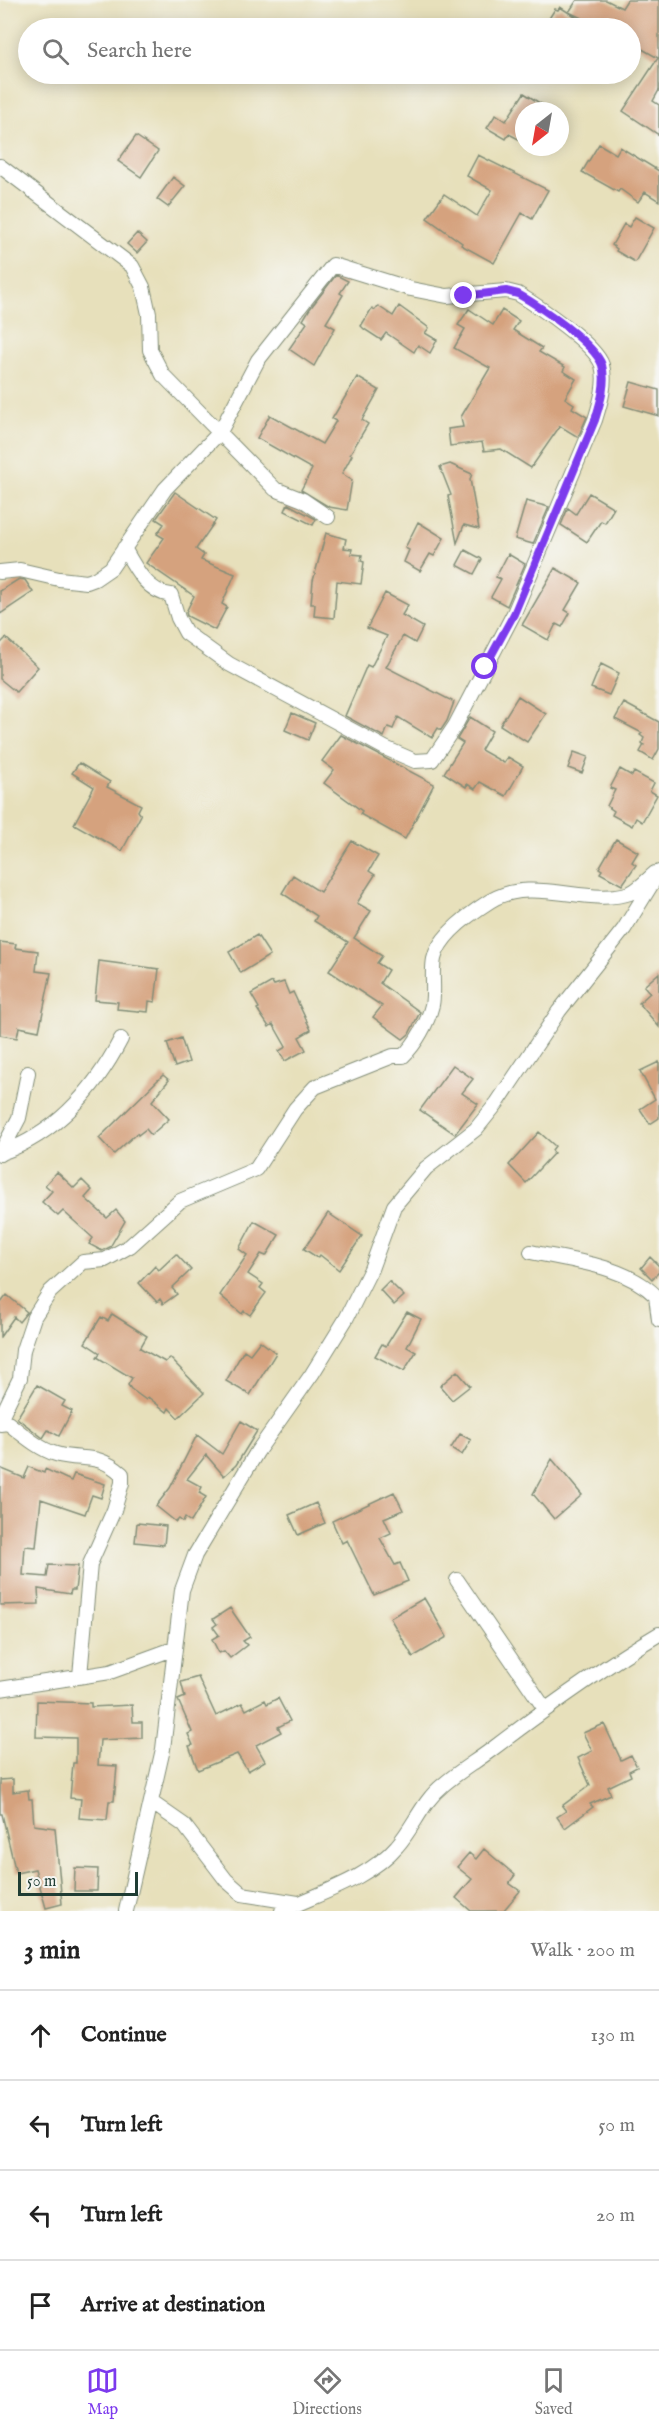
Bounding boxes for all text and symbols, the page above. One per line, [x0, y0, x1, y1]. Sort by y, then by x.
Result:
search box [18, 18, 641, 84]
icon: search [39, 35, 72, 68]
text: Search here [87, 37, 192, 65]
north arrow [515, 102, 569, 156]
route end [450, 282, 476, 308]
route start [471, 653, 497, 679]
scale bar [18, 1869, 138, 1896]
text: 50 m [27, 1872, 56, 1892]
text: 3 min [24, 1934, 80, 1967]
text: Walk · 200 m [530, 1938, 635, 1963]
icon: ahead [24, 2019, 57, 2052]
text: Continue [81, 2021, 167, 2049]
text: 130 m [590, 2023, 635, 2048]
icon: left [24, 2109, 57, 2142]
text: Turn left [81, 2111, 163, 2139]
text: 50 m [598, 2113, 635, 2138]
icon: left [24, 2199, 57, 2232]
text: Turn left [81, 2201, 163, 2229]
text: 20 m [596, 2203, 635, 2228]
icon: arrive [24, 2289, 57, 2322]
text: Arrive at destination [81, 2291, 265, 2319]
tab: Map [86, 2364, 119, 2420]
tab: Directions [292, 2364, 362, 2420]
tab: Saved [535, 2364, 573, 2420]

